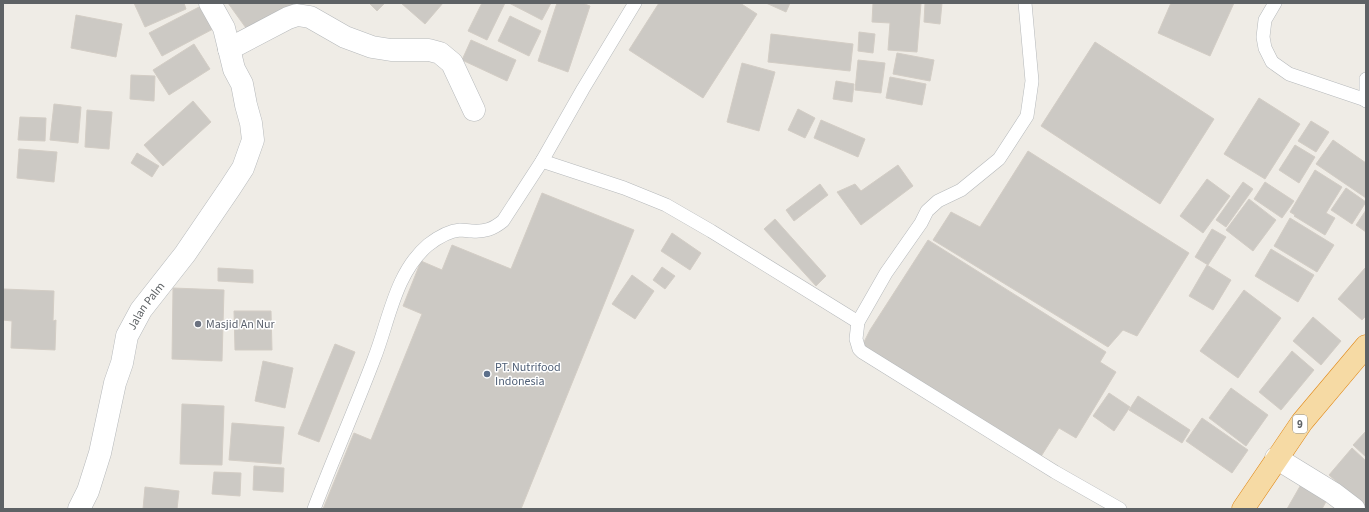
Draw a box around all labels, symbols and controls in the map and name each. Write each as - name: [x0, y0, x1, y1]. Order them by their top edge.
- street label: Jalan Palm: [124, 278, 169, 333]
- place label: Masjid An Nur: [206, 316, 276, 333]
- marker: Masjid An Nur: [193, 319, 203, 329]
- place label: PT. Nutrifood Indonesia: [495, 359, 561, 390]
- marker: PT. Nutrifood Indonesia: [482, 369, 492, 379]
- road number: 9: [1293, 415, 1307, 433]

